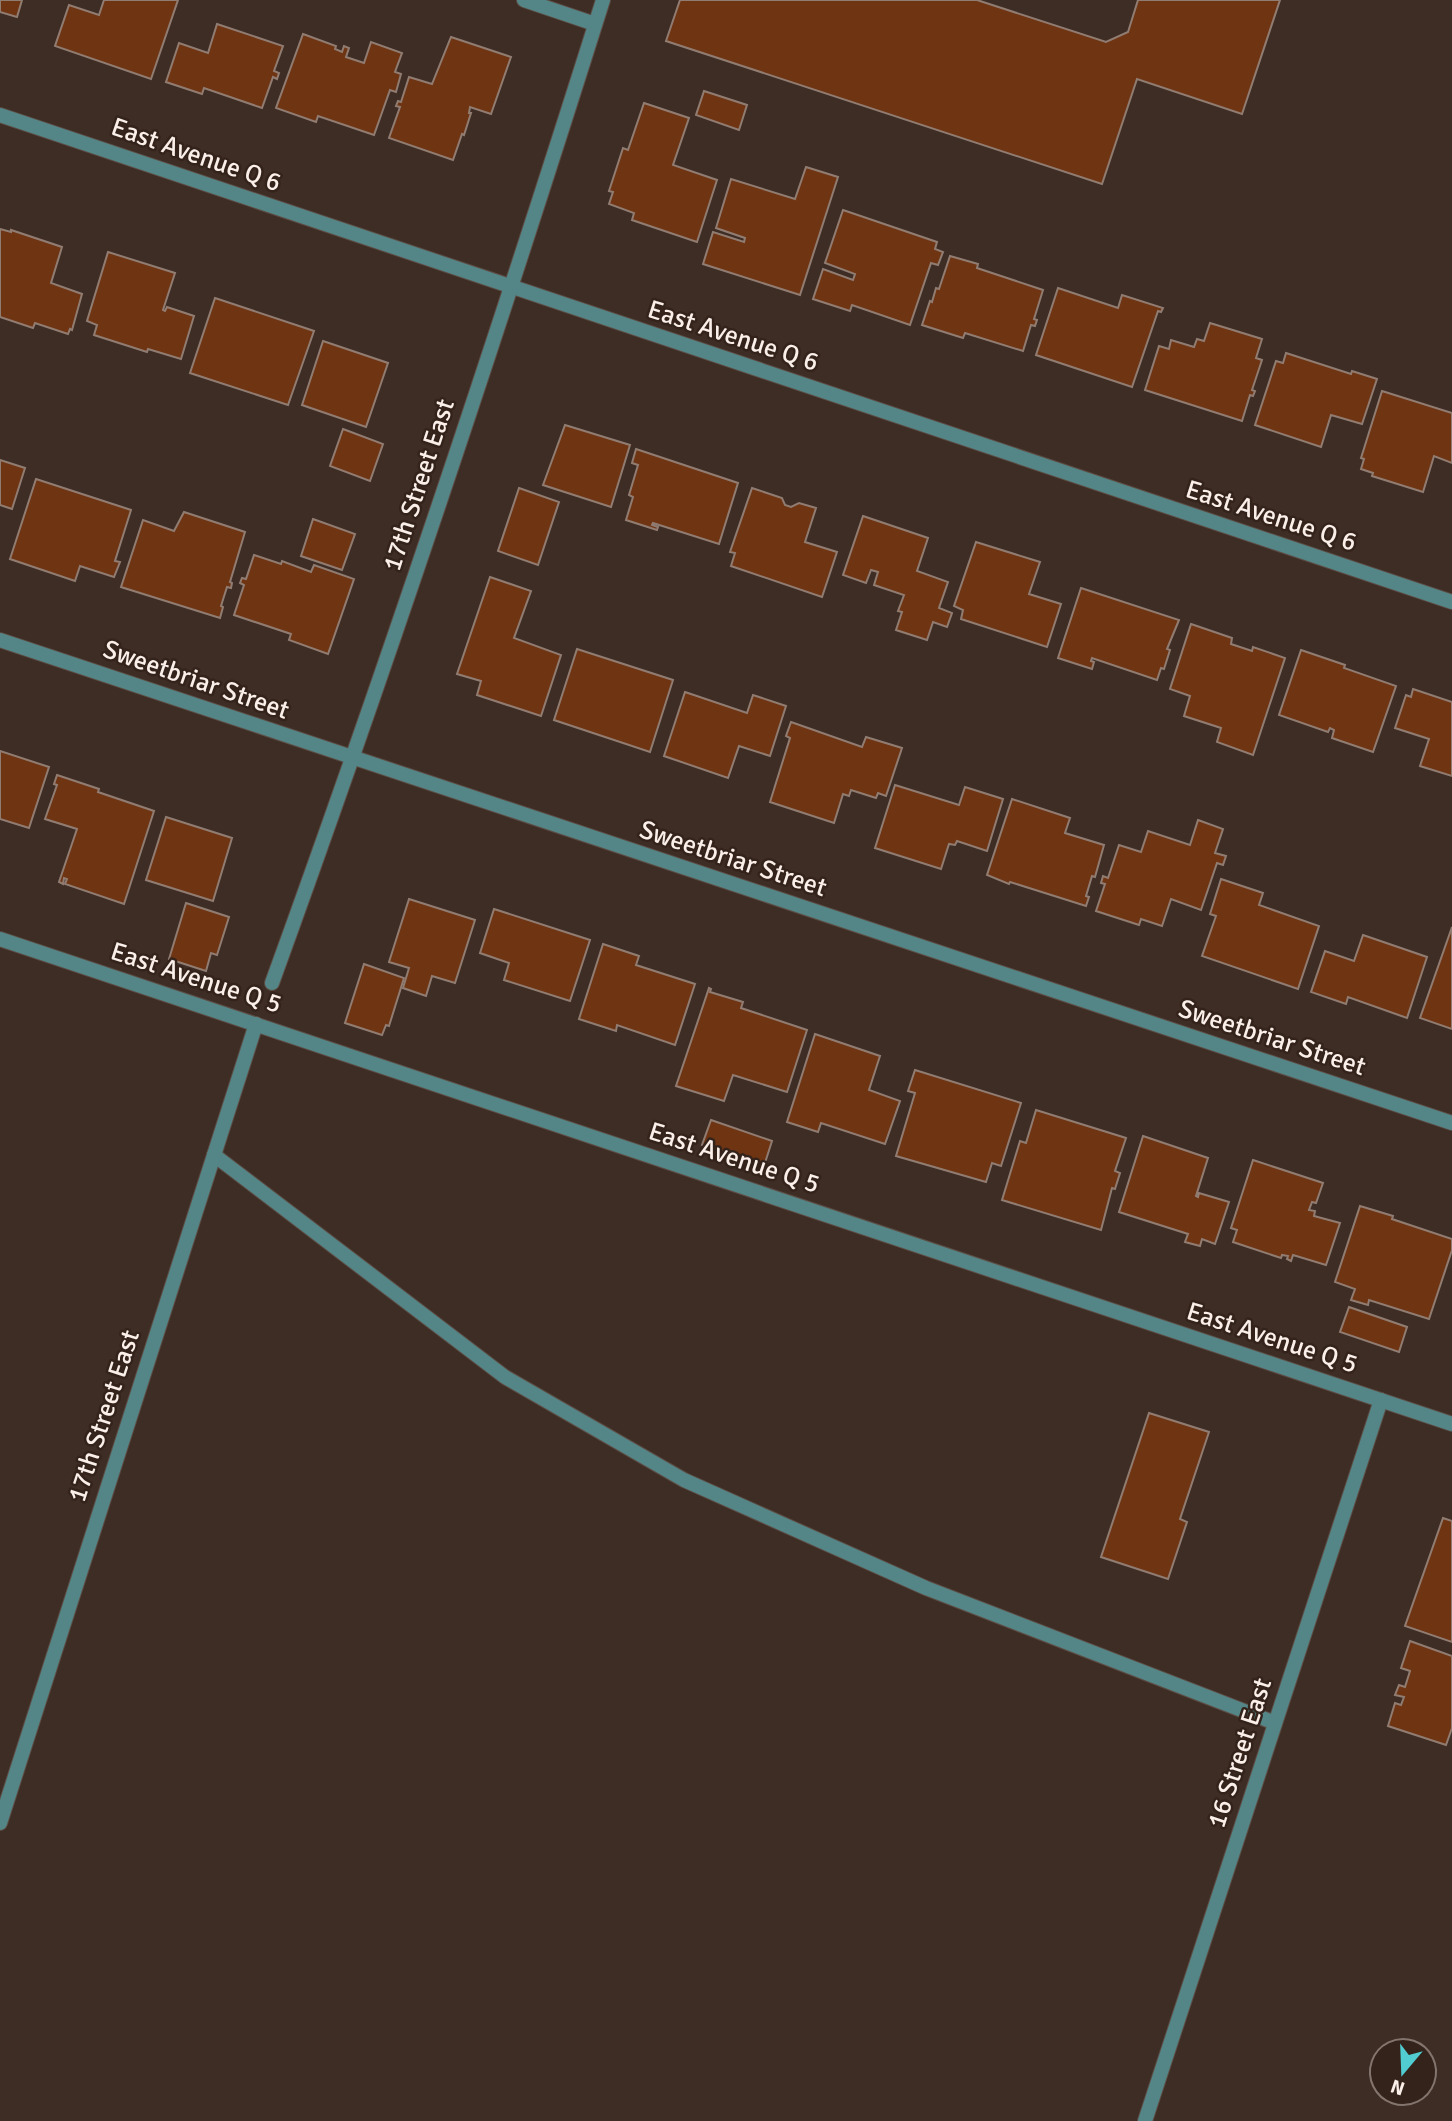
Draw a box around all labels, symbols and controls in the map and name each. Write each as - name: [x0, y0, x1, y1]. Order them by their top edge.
- street label: East Avenue Q 6: [107, 111, 285, 199]
- street label: East Avenue Q 6: [644, 293, 822, 379]
- street label: 17th Street East: [376, 395, 462, 575]
- street label: East Avenue Q 6: [1182, 473, 1360, 559]
- street label: Sweetbriar Street: [99, 633, 293, 727]
- street label: Sweetbriar Street: [636, 814, 830, 904]
- street label: East Avenue Q 5: [107, 935, 285, 1021]
- street label: Sweetbriar Street: [1175, 993, 1369, 1083]
- street label: East Avenue Q 5: [645, 1115, 823, 1201]
- street label: East Avenue Q 5: [1183, 1295, 1361, 1381]
- street label: 17th Street East: [61, 1326, 147, 1506]
- street label: 16 Street East: [1201, 1674, 1279, 1832]
- north arrow: [1368, 2037, 1438, 2107]
- text: N: [1388, 2074, 1408, 2101]

